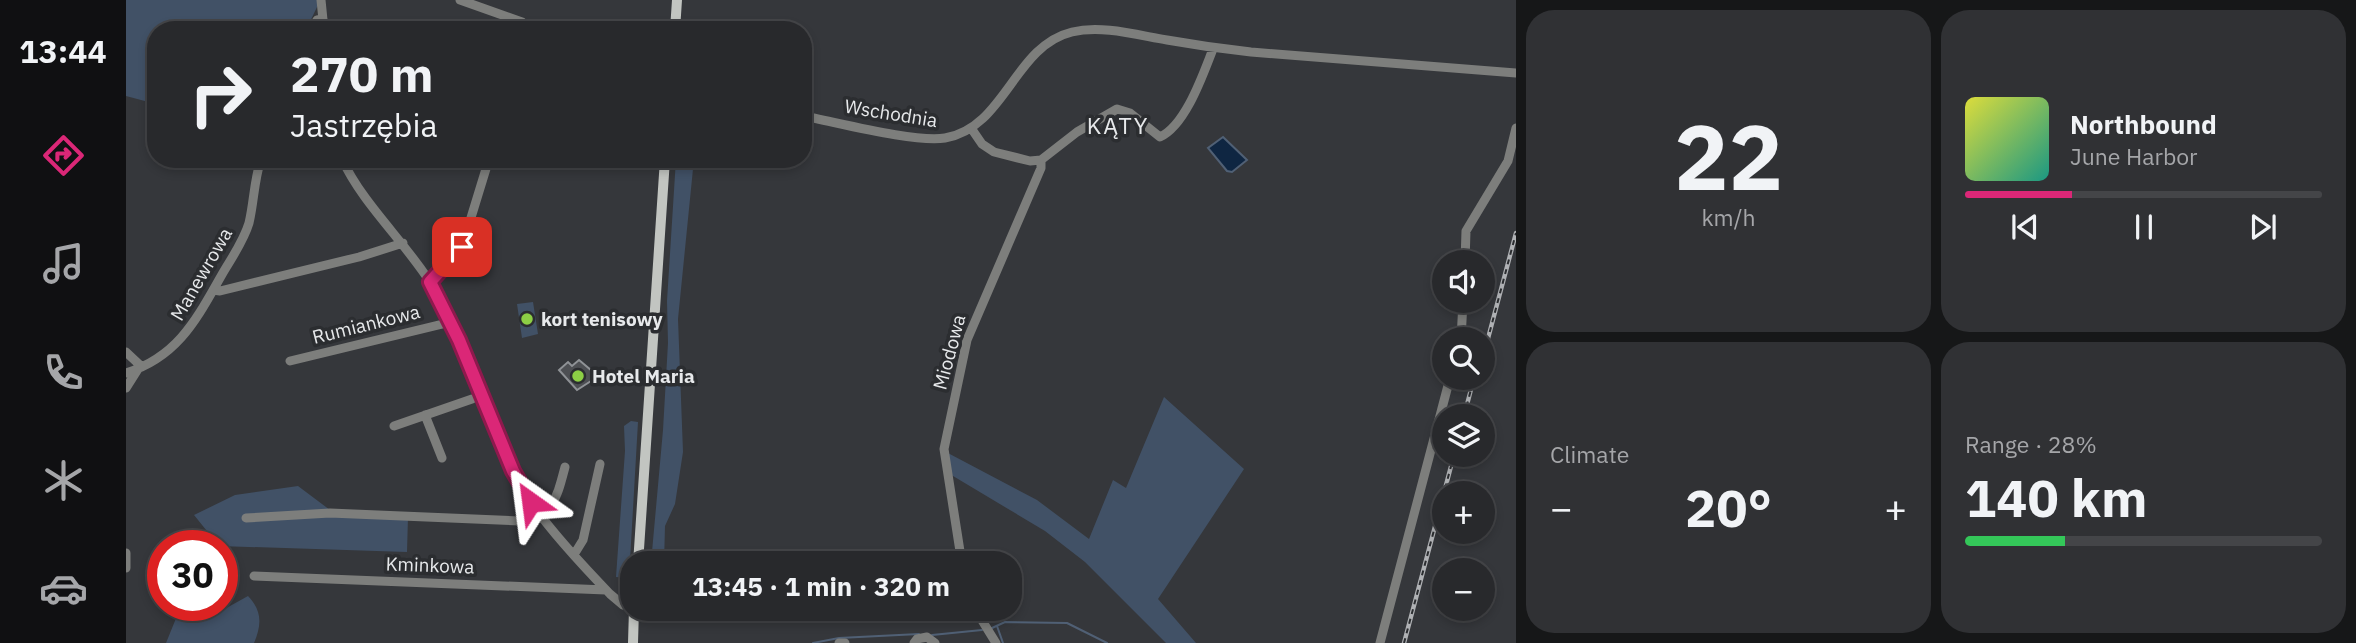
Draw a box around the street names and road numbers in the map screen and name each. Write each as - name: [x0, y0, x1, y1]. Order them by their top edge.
- street label: Wschodnia: [843, 94, 939, 132]
- street label: Manewrowa: [165, 223, 237, 325]
- street label: Rumiankowa: [310, 299, 422, 349]
- street label: Miodowa: [927, 312, 971, 392]
- street label: Kminkowa: [385, 551, 475, 579]

